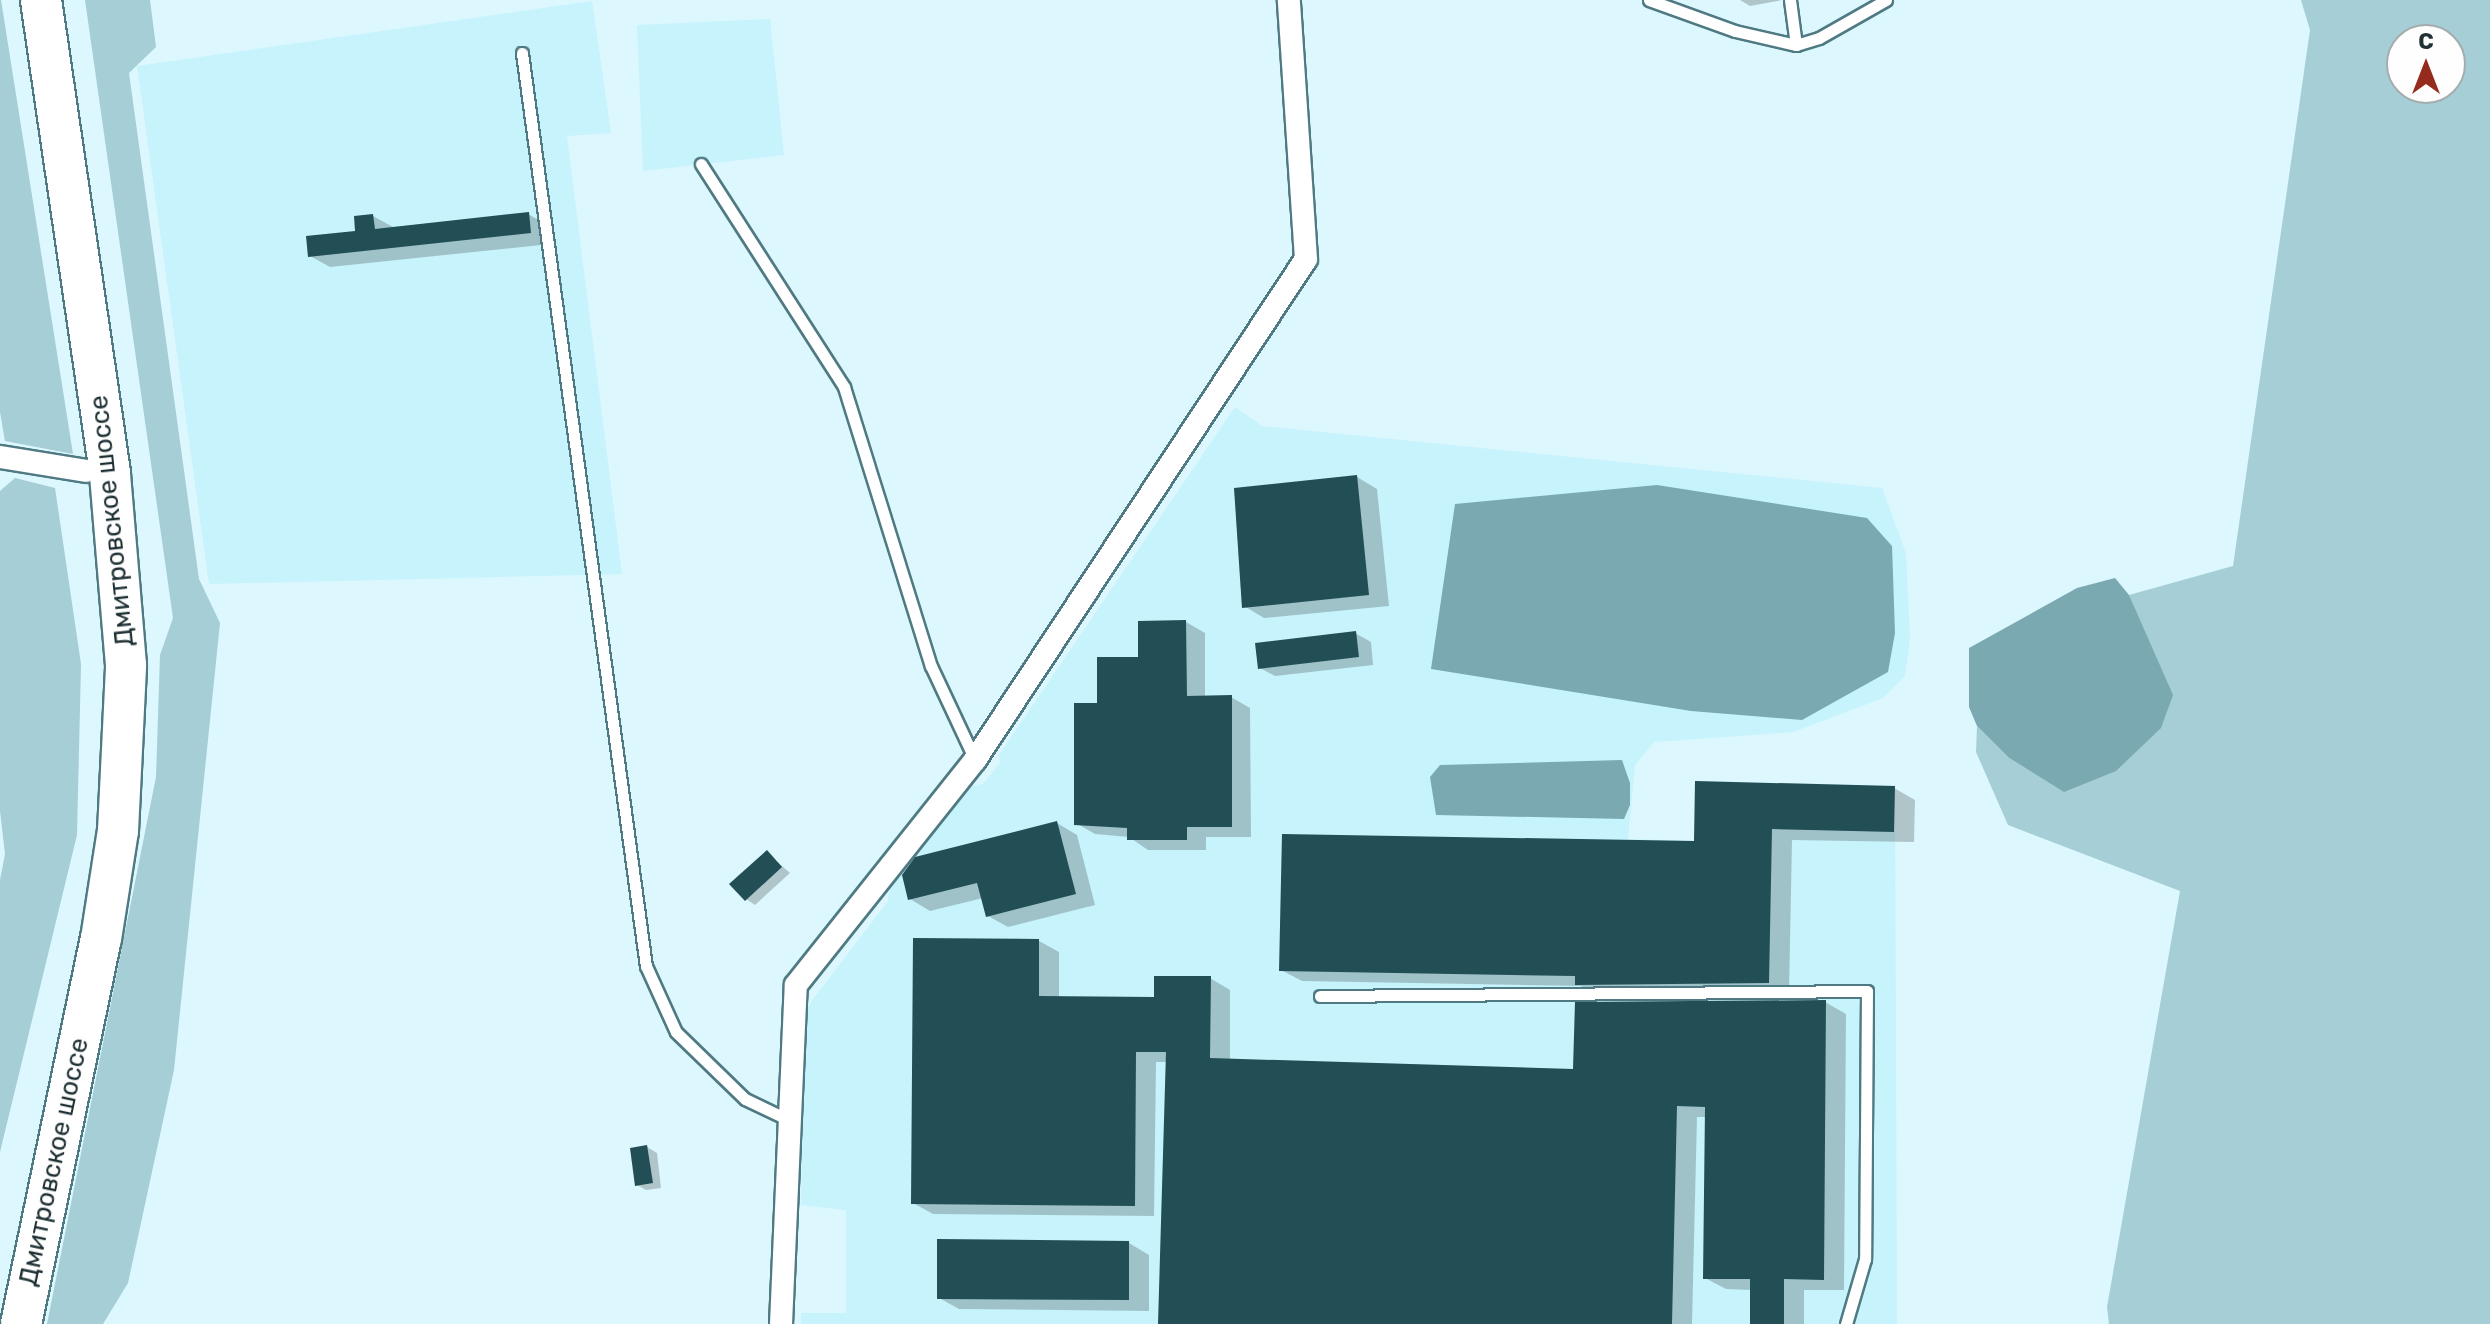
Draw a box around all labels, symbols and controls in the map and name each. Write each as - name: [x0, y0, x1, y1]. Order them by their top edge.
- north arrow: [2386, 24, 2466, 104]
- text: С: [2418, 28, 2434, 55]
- street label: Дмитровское шоссе: [83, 394, 141, 648]
- street label: Дмитровское шоссе: [12, 1035, 96, 1289]

